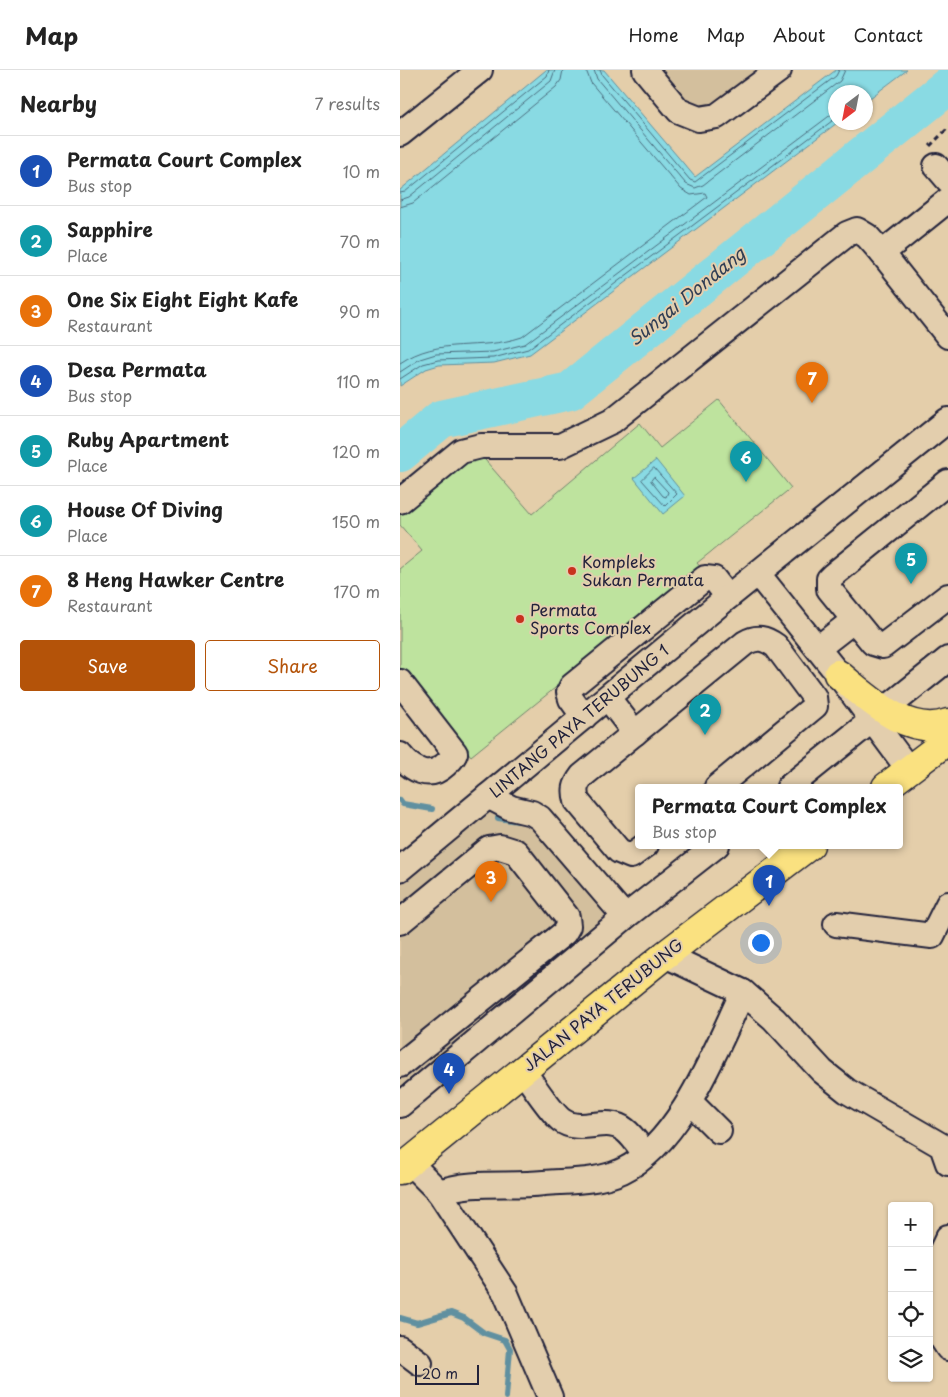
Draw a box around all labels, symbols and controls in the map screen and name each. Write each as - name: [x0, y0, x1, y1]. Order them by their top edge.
- text: Map: [25, 17, 78, 53]
- text: Home: [628, 21, 678, 48]
- text: Map: [706, 21, 745, 48]
- text: About: [773, 21, 825, 48]
- text: Contact: [853, 21, 923, 48]
- north arrow: [828, 85, 873, 130]
- text: Nearby: [20, 87, 97, 119]
- text: 7 results: [315, 91, 380, 115]
- text: Permata Court Complex: [67, 145, 302, 173]
- text: 1: [32, 159, 40, 183]
- text: 10 m: [343, 159, 380, 183]
- text: Bus stop: [67, 173, 132, 197]
- text: Sapphire: [67, 215, 153, 243]
- text: 2: [30, 229, 42, 253]
- text: 70 m: [340, 229, 380, 253]
- water label: Sungai Dondang: [622, 239, 752, 351]
- text: Place: [67, 243, 108, 267]
- text: One Six Eight Eight Kafe: [67, 285, 298, 313]
- text: 3: [31, 299, 41, 323]
- text: 90 m: [339, 299, 380, 323]
- text: Restaurant: [67, 313, 153, 337]
- text: Desa Permata: [67, 355, 207, 383]
- pin: 7: [796, 362, 828, 403]
- text: 4: [31, 369, 41, 393]
- text: 110 m: [337, 369, 380, 393]
- text: Bus stop: [67, 383, 132, 407]
- text: Ruby Apartment: [67, 425, 229, 453]
- text: 5: [31, 439, 41, 463]
- text: 120 m: [333, 439, 380, 463]
- pin: 6: [730, 441, 762, 482]
- text: Place: [67, 453, 108, 477]
- text: House Of Diving: [67, 495, 223, 523]
- text: 6: [30, 509, 42, 533]
- text: 150 m: [332, 509, 380, 533]
- text: Place: [67, 523, 108, 547]
- pin: 5: [895, 543, 927, 584]
- place label: Kompleks Sukan Permata: [582, 549, 704, 591]
- text: 8 Heng Hawker Centre: [67, 565, 284, 593]
- marker: Kompleks Sukan Permata: [566, 565, 578, 577]
- text: 7: [31, 579, 41, 603]
- text: 170 m: [334, 579, 380, 603]
- text: Restaurant: [67, 593, 153, 617]
- place label: Permata Sports Complex: [530, 597, 651, 639]
- marker: Permata Sports Complex: [514, 613, 526, 625]
- street label: LINTANG PAYA TERUBUNG 1: [483, 638, 673, 803]
- button: Save: [20, 640, 195, 691]
- button: Share: [205, 640, 380, 691]
- pin: 2: [689, 694, 721, 735]
- popup: [635, 784, 903, 849]
- text: Permata Court Complex: [652, 791, 886, 819]
- text: Bus stop: [652, 819, 717, 843]
- pin: 3: [475, 861, 507, 902]
- pin: 1: [753, 865, 785, 906]
- your location: [748, 930, 774, 956]
- street label: JALAN PAYA TERUBUNG: [517, 932, 688, 1076]
- pin: 4: [433, 1053, 465, 1094]
- map controls: [888, 1202, 933, 1382]
- button: +: [888, 1202, 933, 1247]
- button: −: [888, 1247, 933, 1292]
- button: locate: [888, 1292, 933, 1337]
- button: layers: [888, 1337, 933, 1382]
- scale bar: [415, 1362, 479, 1385]
- text: 20 m: [422, 1363, 458, 1384]

